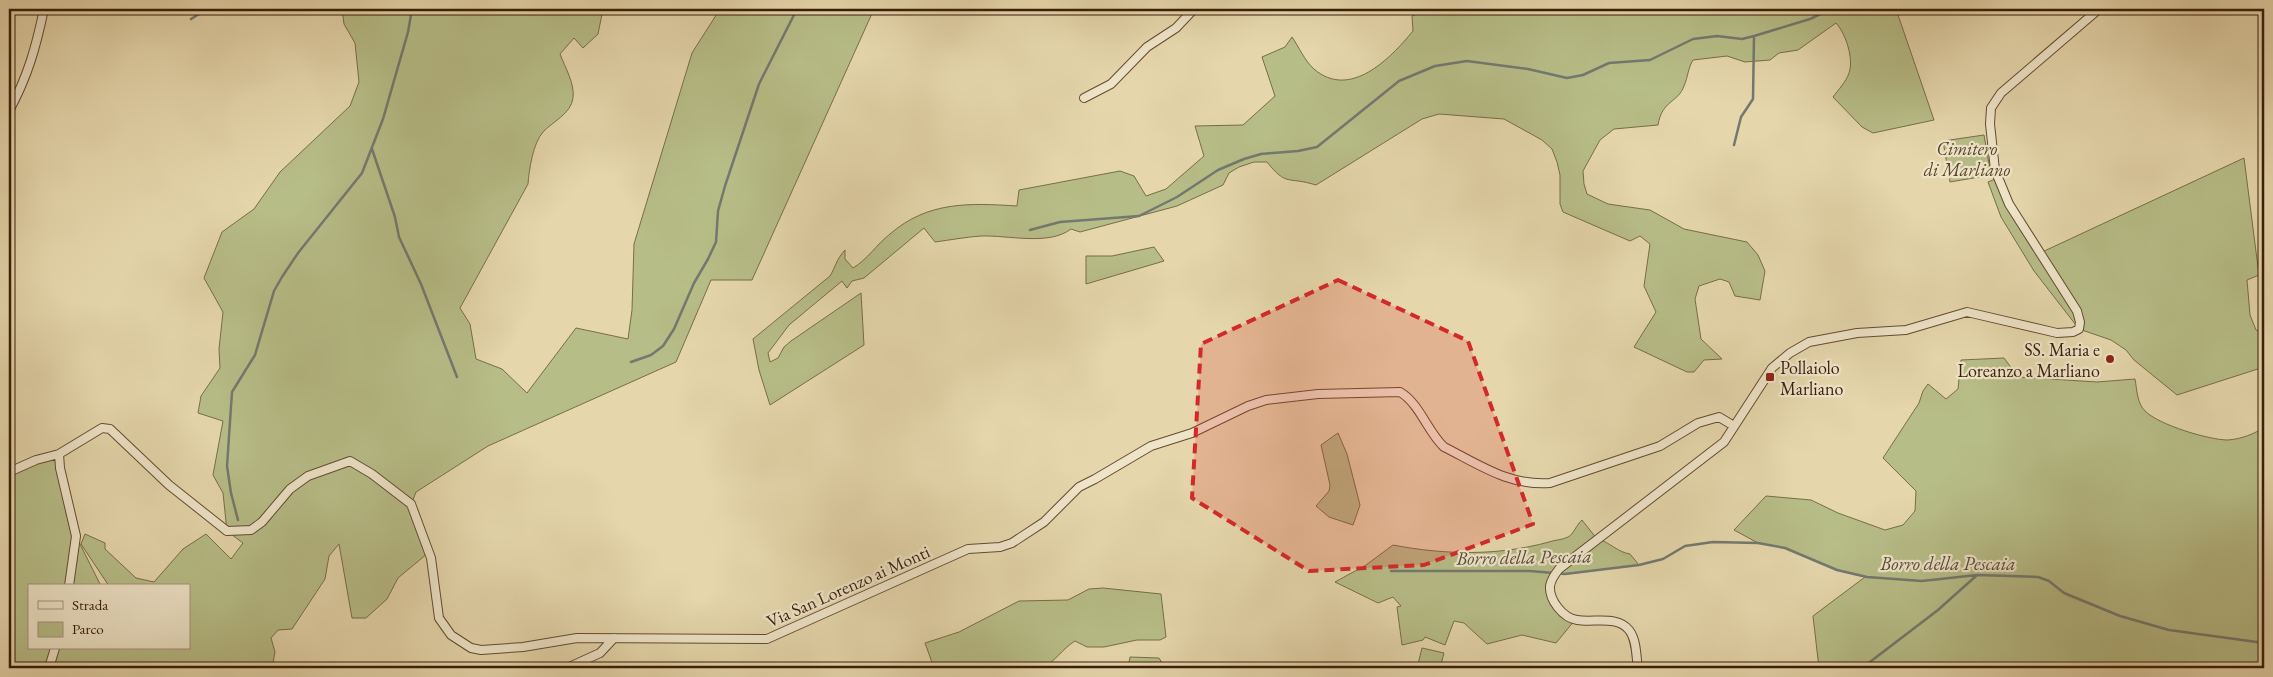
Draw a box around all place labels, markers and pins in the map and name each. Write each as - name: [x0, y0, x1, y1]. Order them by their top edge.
- place label: SS. Maria e Loreanzo a Marliano: [1957, 338, 2100, 382]
- marker: SS. Maria e Loreanzo a Marliano: [2104, 353, 2116, 365]
- place label: Pollaiolo Marliano: [1780, 356, 1843, 400]
- marker: Pollaiolo Marliano: [1764, 371, 1776, 383]

